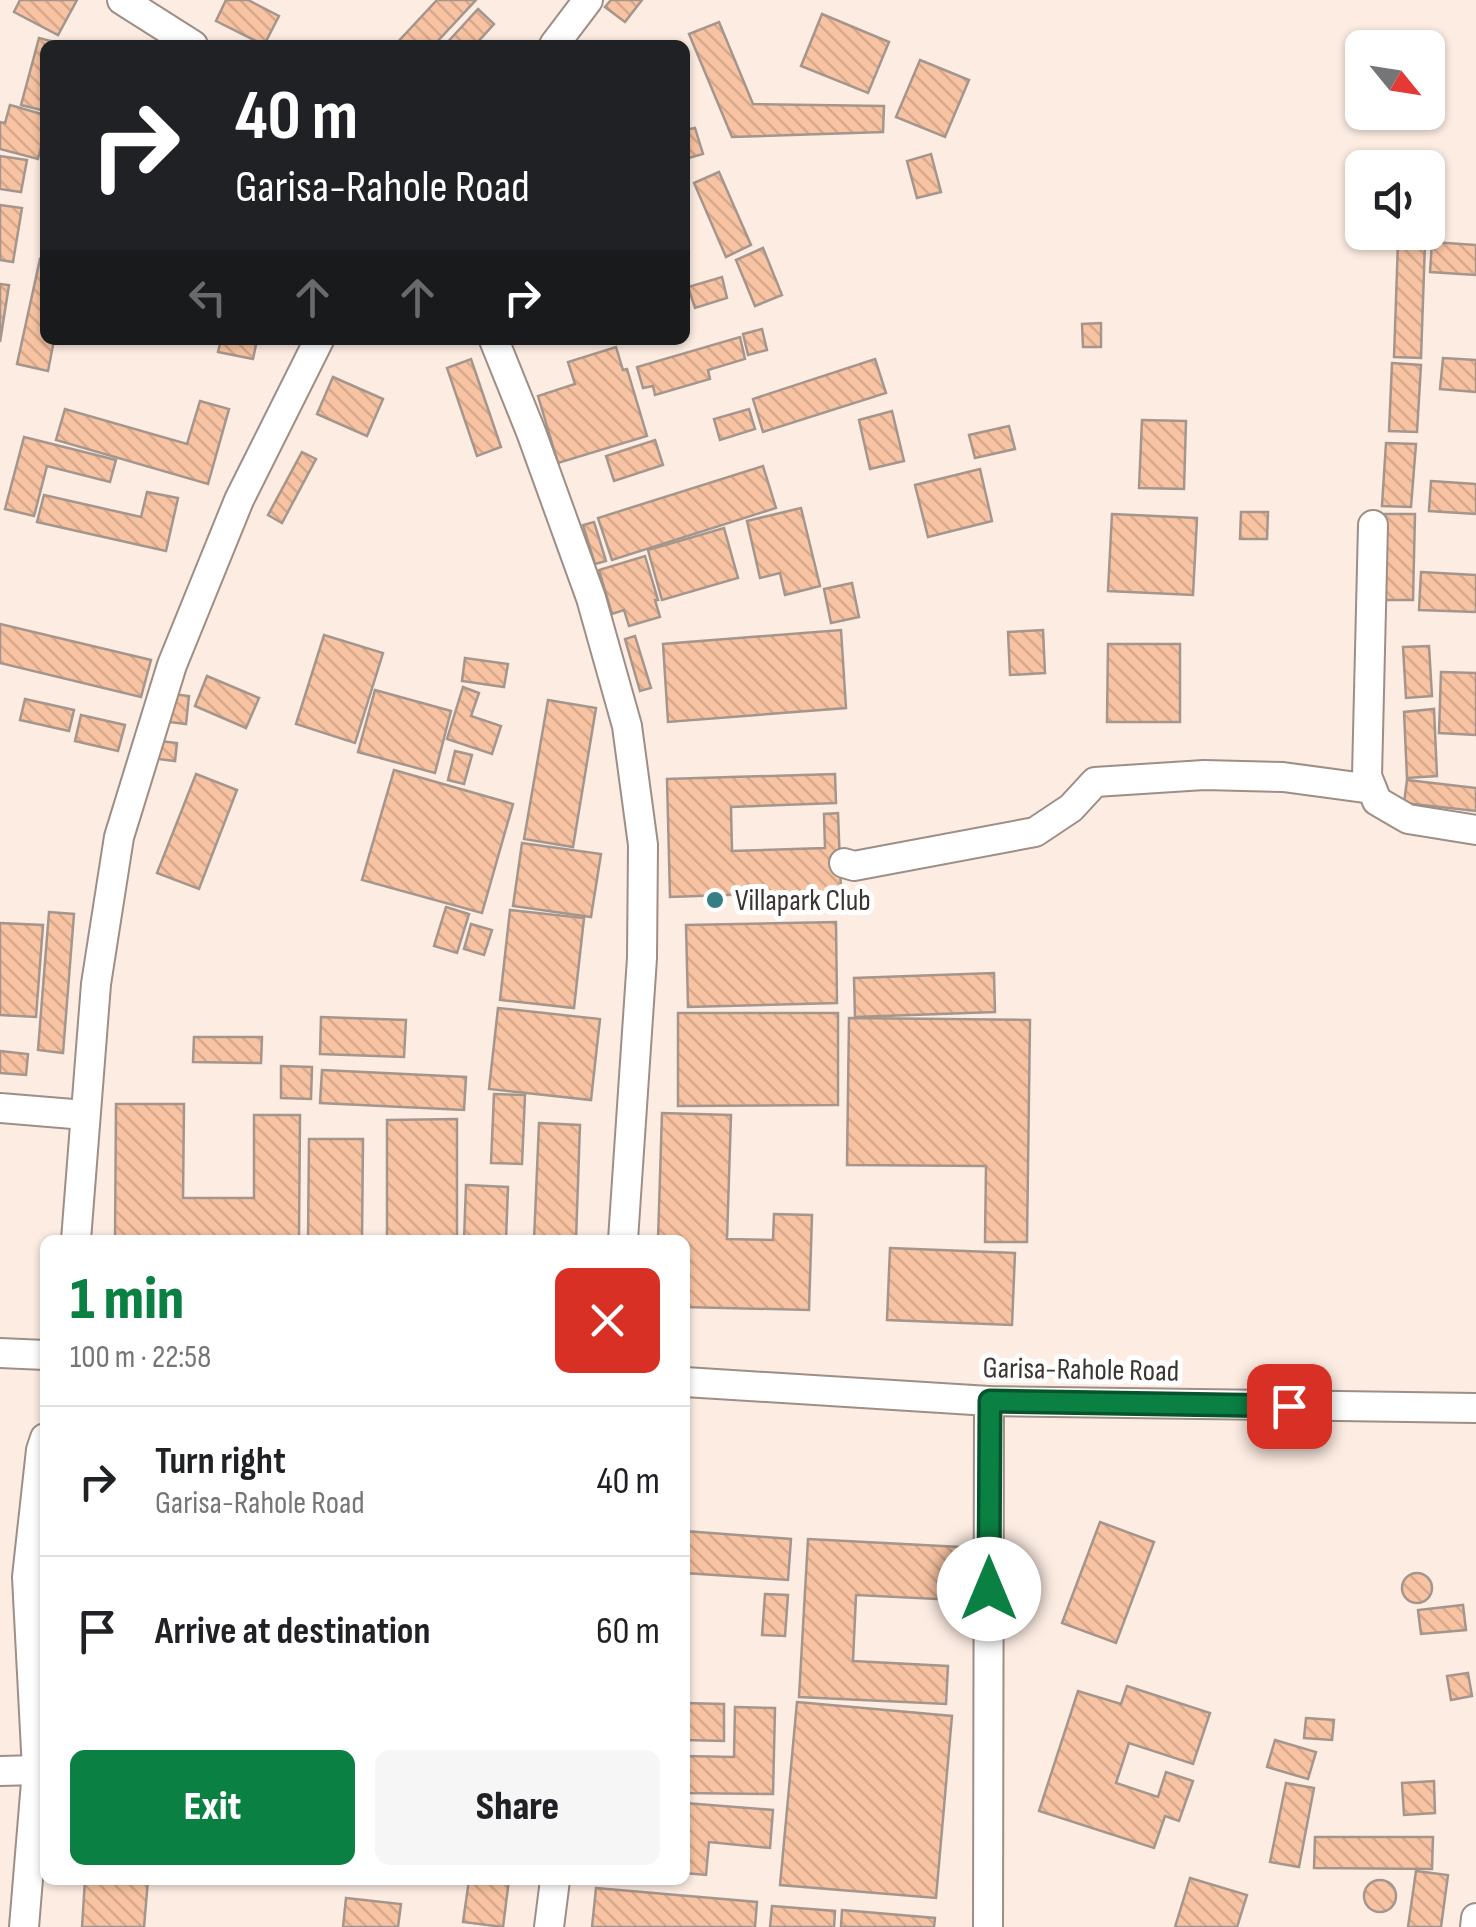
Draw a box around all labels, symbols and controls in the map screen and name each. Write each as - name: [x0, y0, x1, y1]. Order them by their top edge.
- north arrow: [1345, 30, 1445, 130]
- map controls: [1345, 30, 1445, 250]
- text: 40 m: [235, 75, 358, 159]
- icon: right: [70, 80, 200, 210]
- button: sound: [1345, 150, 1445, 250]
- text: Garisa-Rahole Road: [235, 160, 530, 215]
- icon: left: [180, 270, 235, 325]
- icon: ahead: [285, 270, 340, 325]
- icon: ahead: [390, 270, 445, 325]
- icon: right: [495, 270, 550, 325]
- place label: Villapark Club: [735, 883, 871, 919]
- marker: Villapark Club: [704, 889, 726, 911]
- text: 1 min: [70, 1264, 184, 1336]
- button: close: [555, 1268, 660, 1373]
- text: 100 m · 22:58: [70, 1338, 211, 1377]
- street label: Garisa-Rahole Road: [982, 1350, 1180, 1390]
- pin: [1247, 1364, 1332, 1449]
- icon: arrive: [1262, 1379, 1317, 1434]
- text: Turn right: [155, 1439, 286, 1484]
- icon: right: [70, 1454, 125, 1509]
- text: 40 m: [597, 1459, 660, 1504]
- text: Garisa-Rahole Road: [155, 1484, 365, 1523]
- position arrow: [937, 1537, 1041, 1641]
- icon: arrive: [70, 1604, 125, 1659]
- text: Arrive at destination: [155, 1609, 430, 1654]
- text: 60 m: [596, 1609, 660, 1654]
- button: Exit: [70, 1750, 355, 1865]
- button: Share: [375, 1750, 660, 1865]

